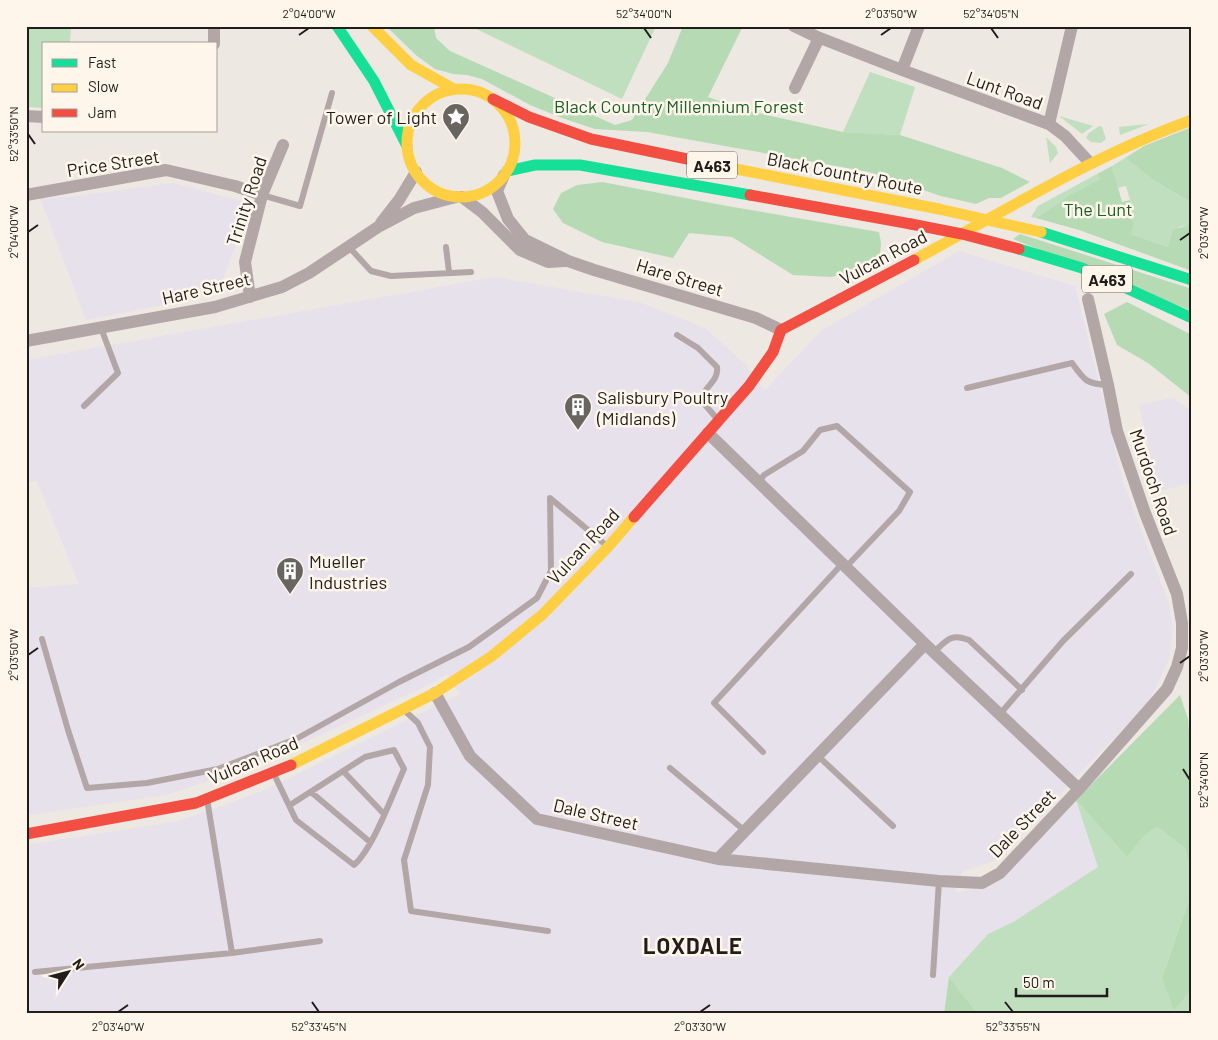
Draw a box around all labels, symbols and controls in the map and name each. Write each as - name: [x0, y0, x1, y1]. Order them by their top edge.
- text: 2°04'00"W: [282, 6, 336, 20]
- text: 52°34'00"N: [616, 6, 672, 20]
- text: 2°03'50"W: [865, 6, 918, 20]
- text: 52°34'05"N: [963, 6, 1019, 20]
- legend: [42, 42, 218, 132]
- text: Fast: [88, 53, 116, 71]
- street label: Lunt Road: [964, 66, 1046, 114]
- text: Slow: [88, 77, 119, 95]
- park label: Black Country Millennium Forest: [554, 95, 804, 117]
- place icon: Tower of Light: [441, 102, 471, 141]
- text: Jam: [88, 103, 117, 121]
- text: 52°33'50"N: [6, 106, 20, 162]
- place label: Tower of Light: [326, 106, 437, 128]
- street label: Price Street: [65, 145, 161, 181]
- street label: Black Country Route: [765, 147, 925, 199]
- road number: A463: [687, 152, 737, 178]
- street label: Trinity Road: [221, 153, 271, 249]
- park label: The Lunt: [1063, 198, 1133, 220]
- text: 2°04'00"W: [6, 205, 20, 259]
- text: 2°03'40"W: [1196, 206, 1210, 259]
- street label: Vulcan Road: [835, 225, 931, 289]
- street label: Hare Street: [634, 253, 726, 301]
- road number: A463: [1082, 266, 1132, 292]
- street label: Hare Street: [160, 267, 252, 309]
- place label: Salisbury Poultry (Midlands): [596, 386, 728, 429]
- building icon: Salisbury Poultry (Midlands): [563, 392, 593, 431]
- street label: Murdoch Road: [1126, 426, 1182, 538]
- street label: Vulcan Road: [542, 503, 624, 589]
- place label: Mueller Industries: [309, 550, 387, 593]
- building icon: Mueller Industries: [275, 556, 305, 595]
- text: 2°03'50"W: [6, 628, 20, 681]
- text: 2°03'30"W: [1196, 629, 1210, 682]
- street label: Vulcan Road: [205, 731, 301, 789]
- text: 52°34'00"N: [1196, 752, 1210, 808]
- street label: Dale Street: [984, 784, 1060, 862]
- street label: Dale Street: [551, 794, 641, 834]
- district label: LOXDALE: [643, 932, 743, 958]
- north arrow: [42, 948, 92, 998]
- text: N: [69, 955, 89, 973]
- scale bar: [1016, 965, 1107, 997]
- text: 50 m: [1023, 973, 1055, 991]
- text: 2°03'40"W: [92, 1019, 145, 1033]
- text: 52°33'45"N: [291, 1019, 347, 1033]
- text: 2°03'30"W: [674, 1019, 727, 1033]
- text: 52°33'55"N: [986, 1019, 1040, 1033]

